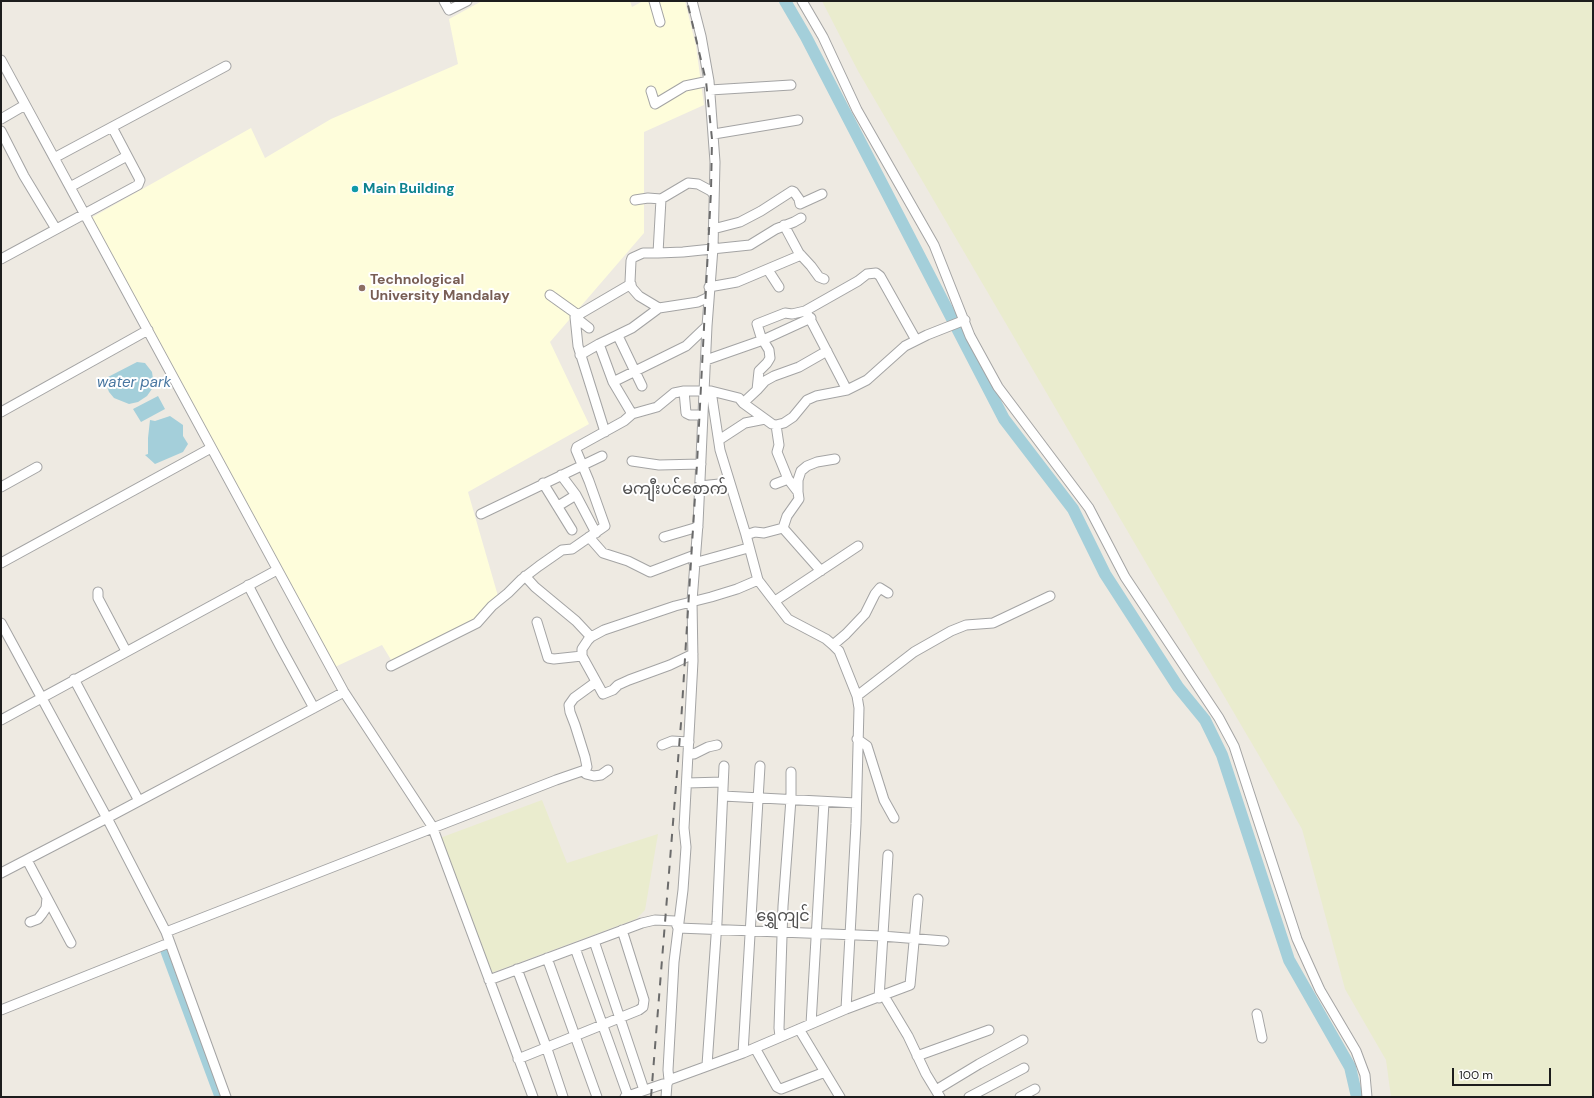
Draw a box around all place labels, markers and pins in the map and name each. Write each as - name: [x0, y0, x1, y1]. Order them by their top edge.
- place label: Main Building: [363, 181, 454, 197]
- marker: Main Building: [350, 184, 360, 194]
- place label: Technological University Mandalay: [370, 272, 510, 304]
- marker: Technological University Mandalay: [357, 283, 367, 293]

